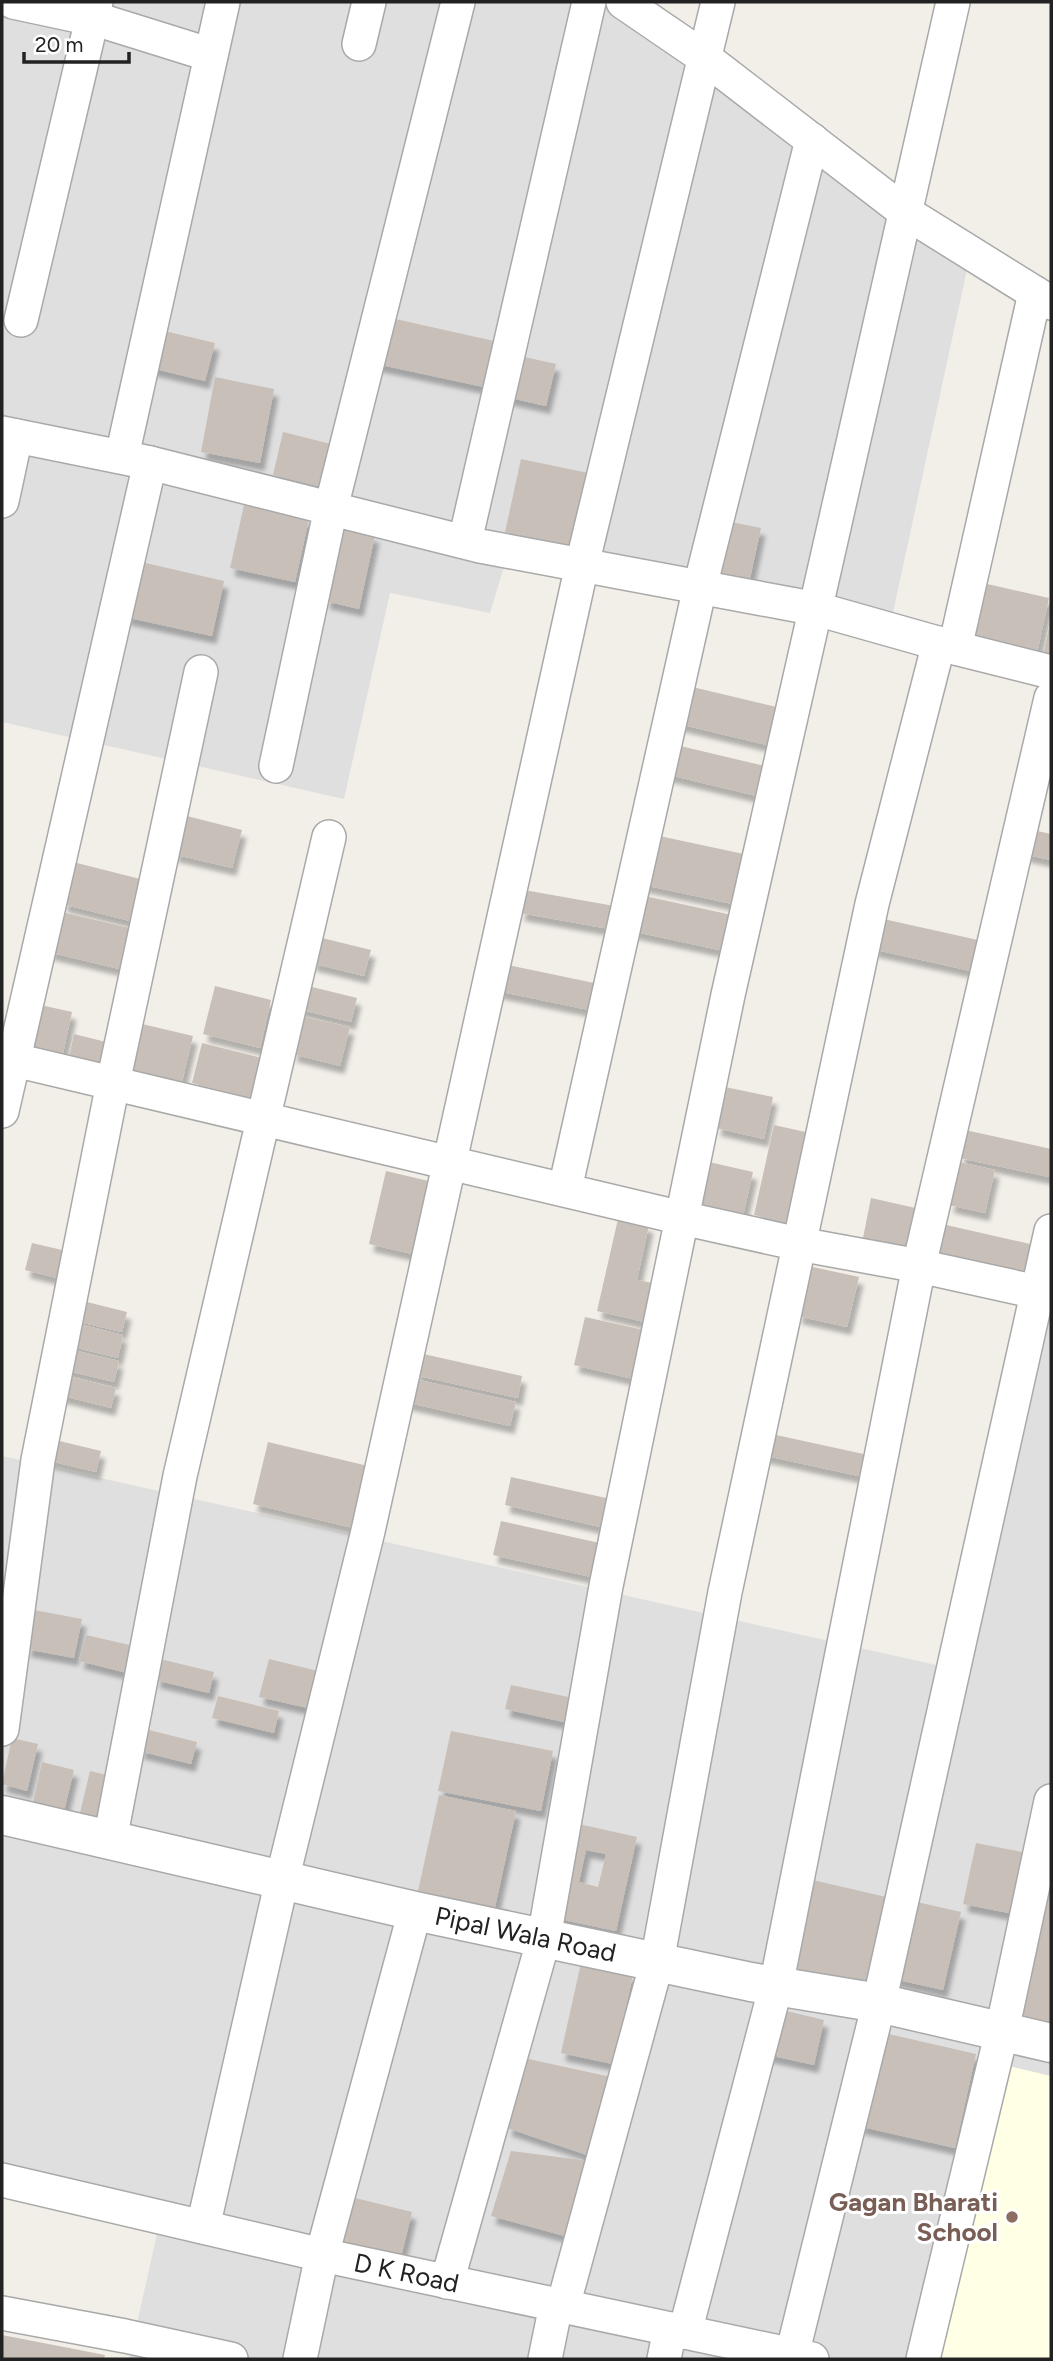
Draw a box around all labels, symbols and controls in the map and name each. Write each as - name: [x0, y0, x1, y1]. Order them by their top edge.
- scale bar: [24, 21, 130, 65]
- text: 20 m: [35, 32, 83, 57]
- street label: Pipal Wala Road: [432, 1900, 619, 1969]
- place label: Gagan Bharati School: [829, 2186, 998, 2248]
- marker: Gagan Bharati School: [1004, 2209, 1020, 2225]
- street label: D K Road: [351, 2246, 462, 2300]

